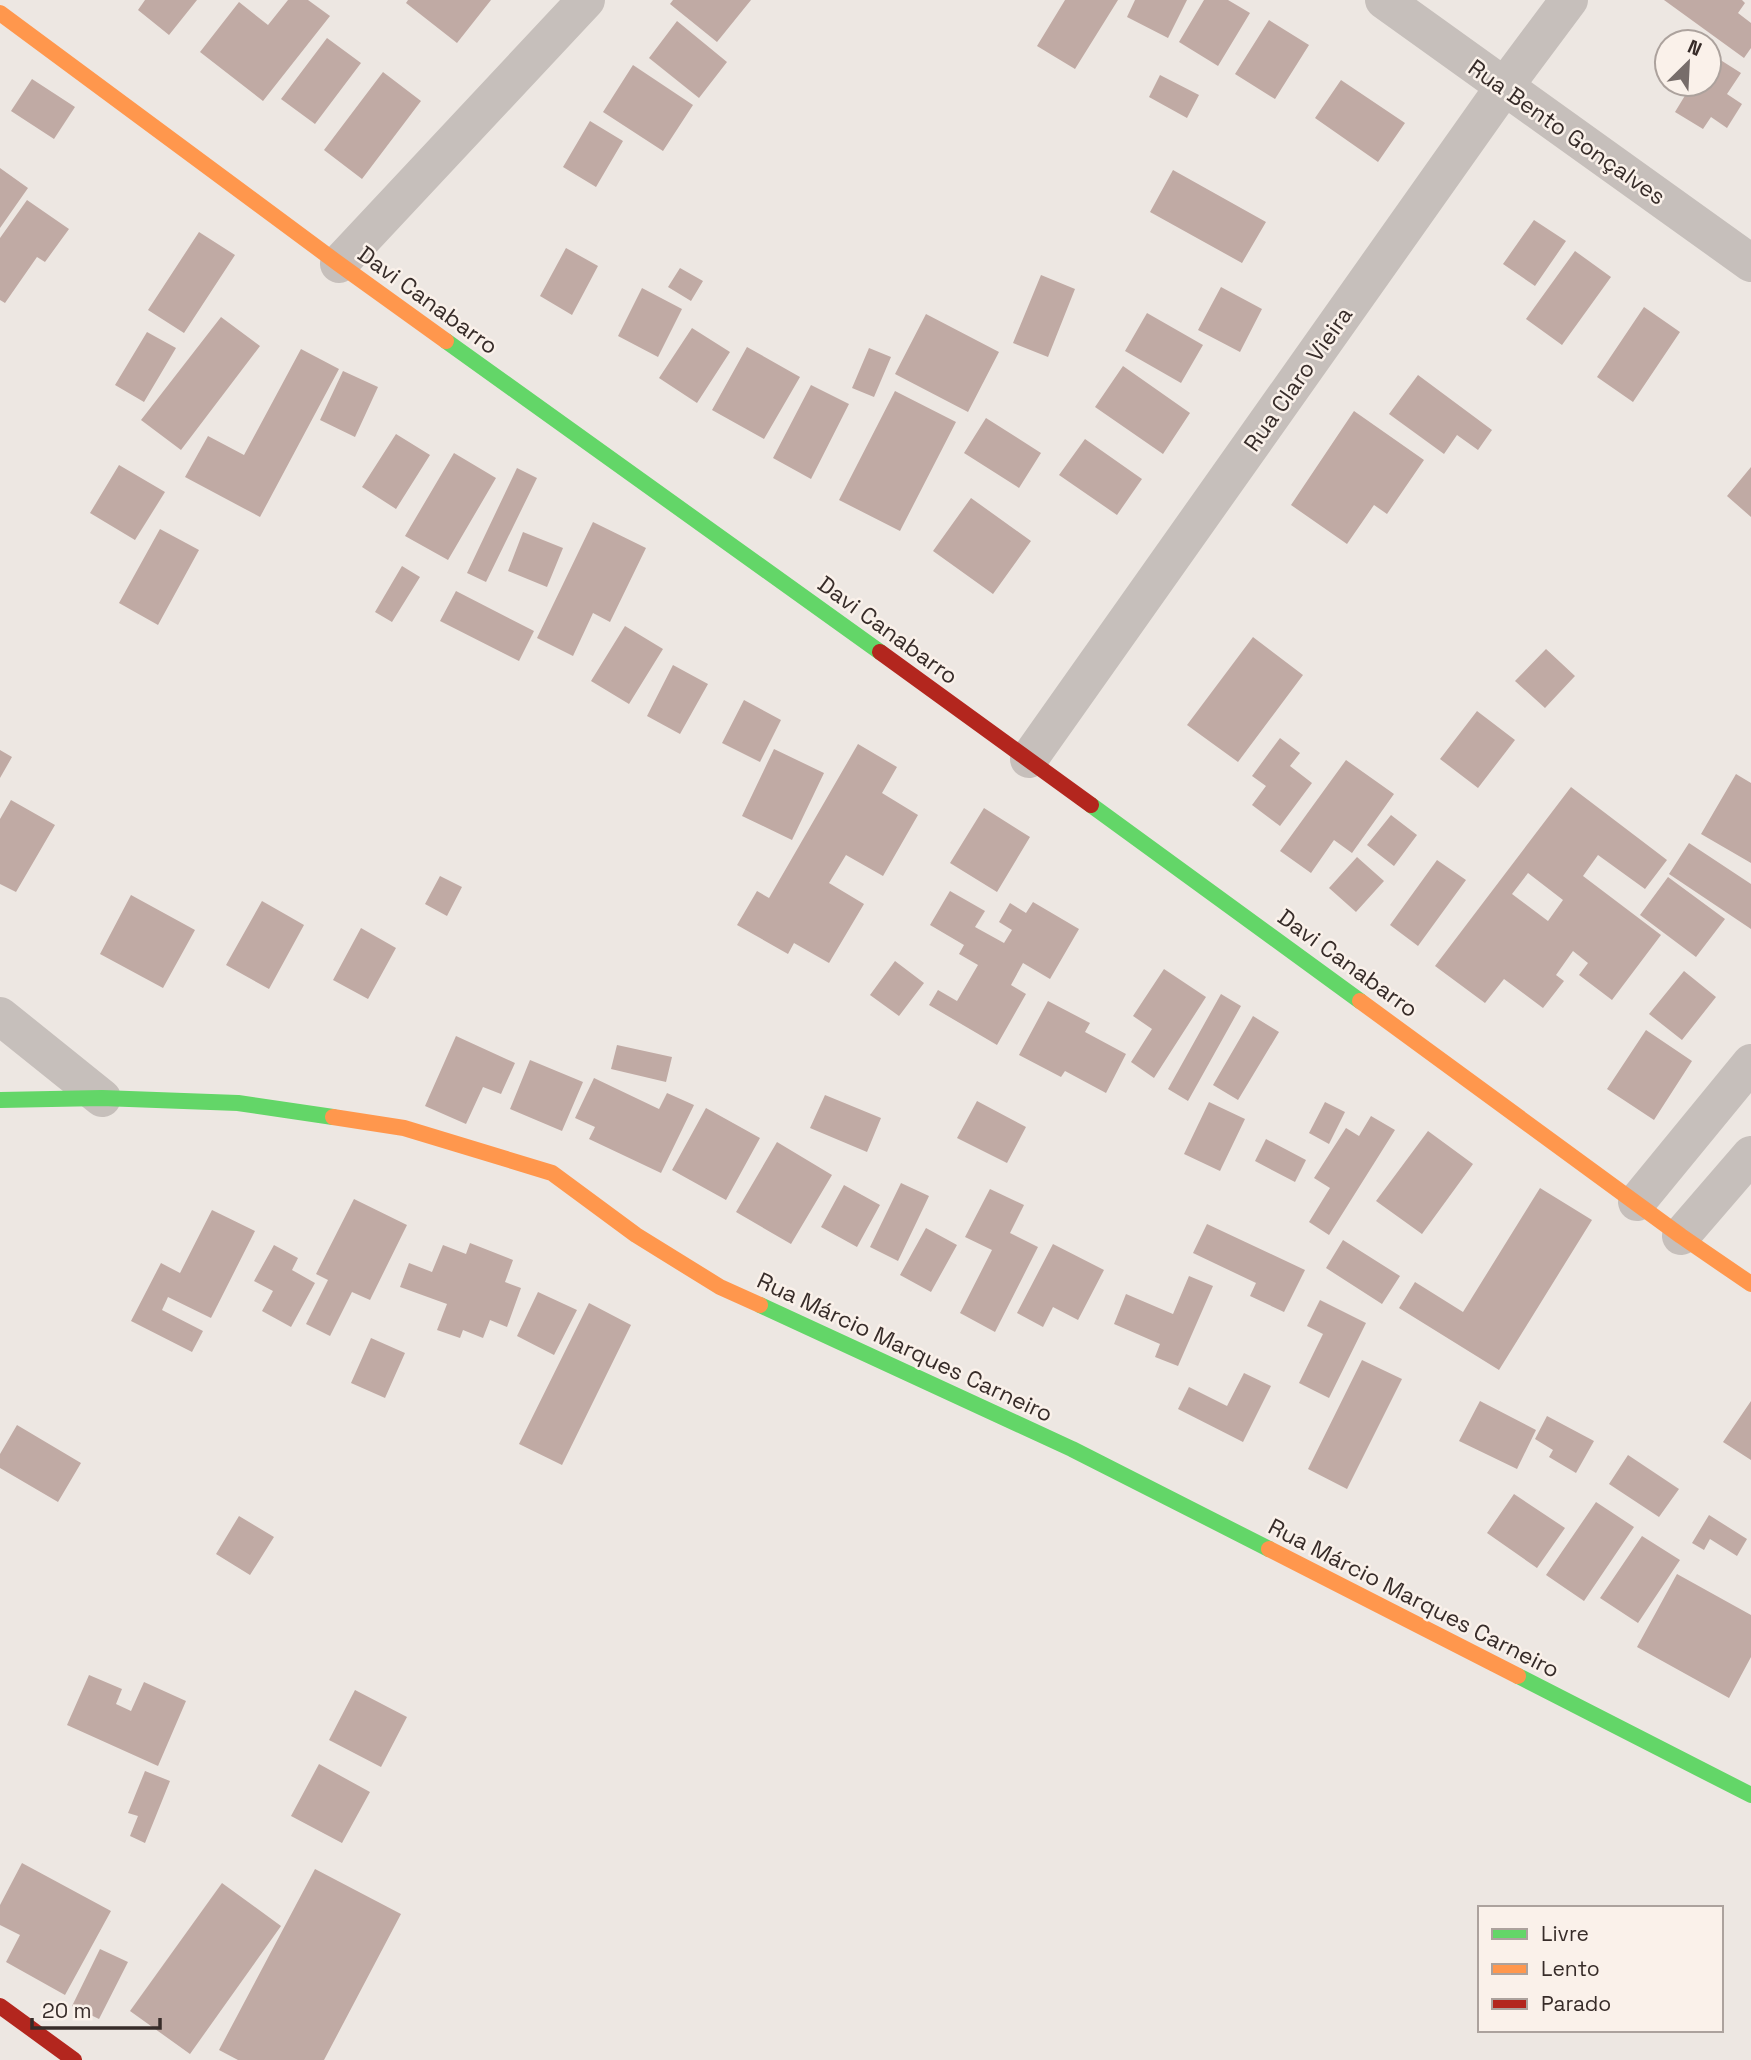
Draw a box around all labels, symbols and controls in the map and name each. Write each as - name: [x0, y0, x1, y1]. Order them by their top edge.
- north arrow: [1653, 28, 1723, 98]
- text: N: [1684, 34, 1706, 62]
- street label: Rua Bento Gonçalves: [1462, 52, 1672, 212]
- street label: Davi Canabarro: [352, 239, 504, 361]
- street label: Rua Claro Vieira: [1237, 301, 1359, 457]
- street label: Davi Canabarro: [812, 569, 964, 691]
- street label: Davi Canabarro: [1272, 902, 1424, 1024]
- street label: Rua Márcio Marques Carneiro: [752, 1265, 1058, 1429]
- street label: Rua Márcio Marques Carneiro: [1263, 1511, 1565, 1685]
- legend: [1478, 1906, 1723, 2032]
- text: Livre: [1541, 1920, 1589, 1947]
- text: Lento: [1541, 1955, 1600, 1982]
- scale bar: [32, 1986, 159, 2030]
- text: Parado: [1541, 1990, 1611, 2017]
- text: 20 m: [42, 1997, 92, 2024]

